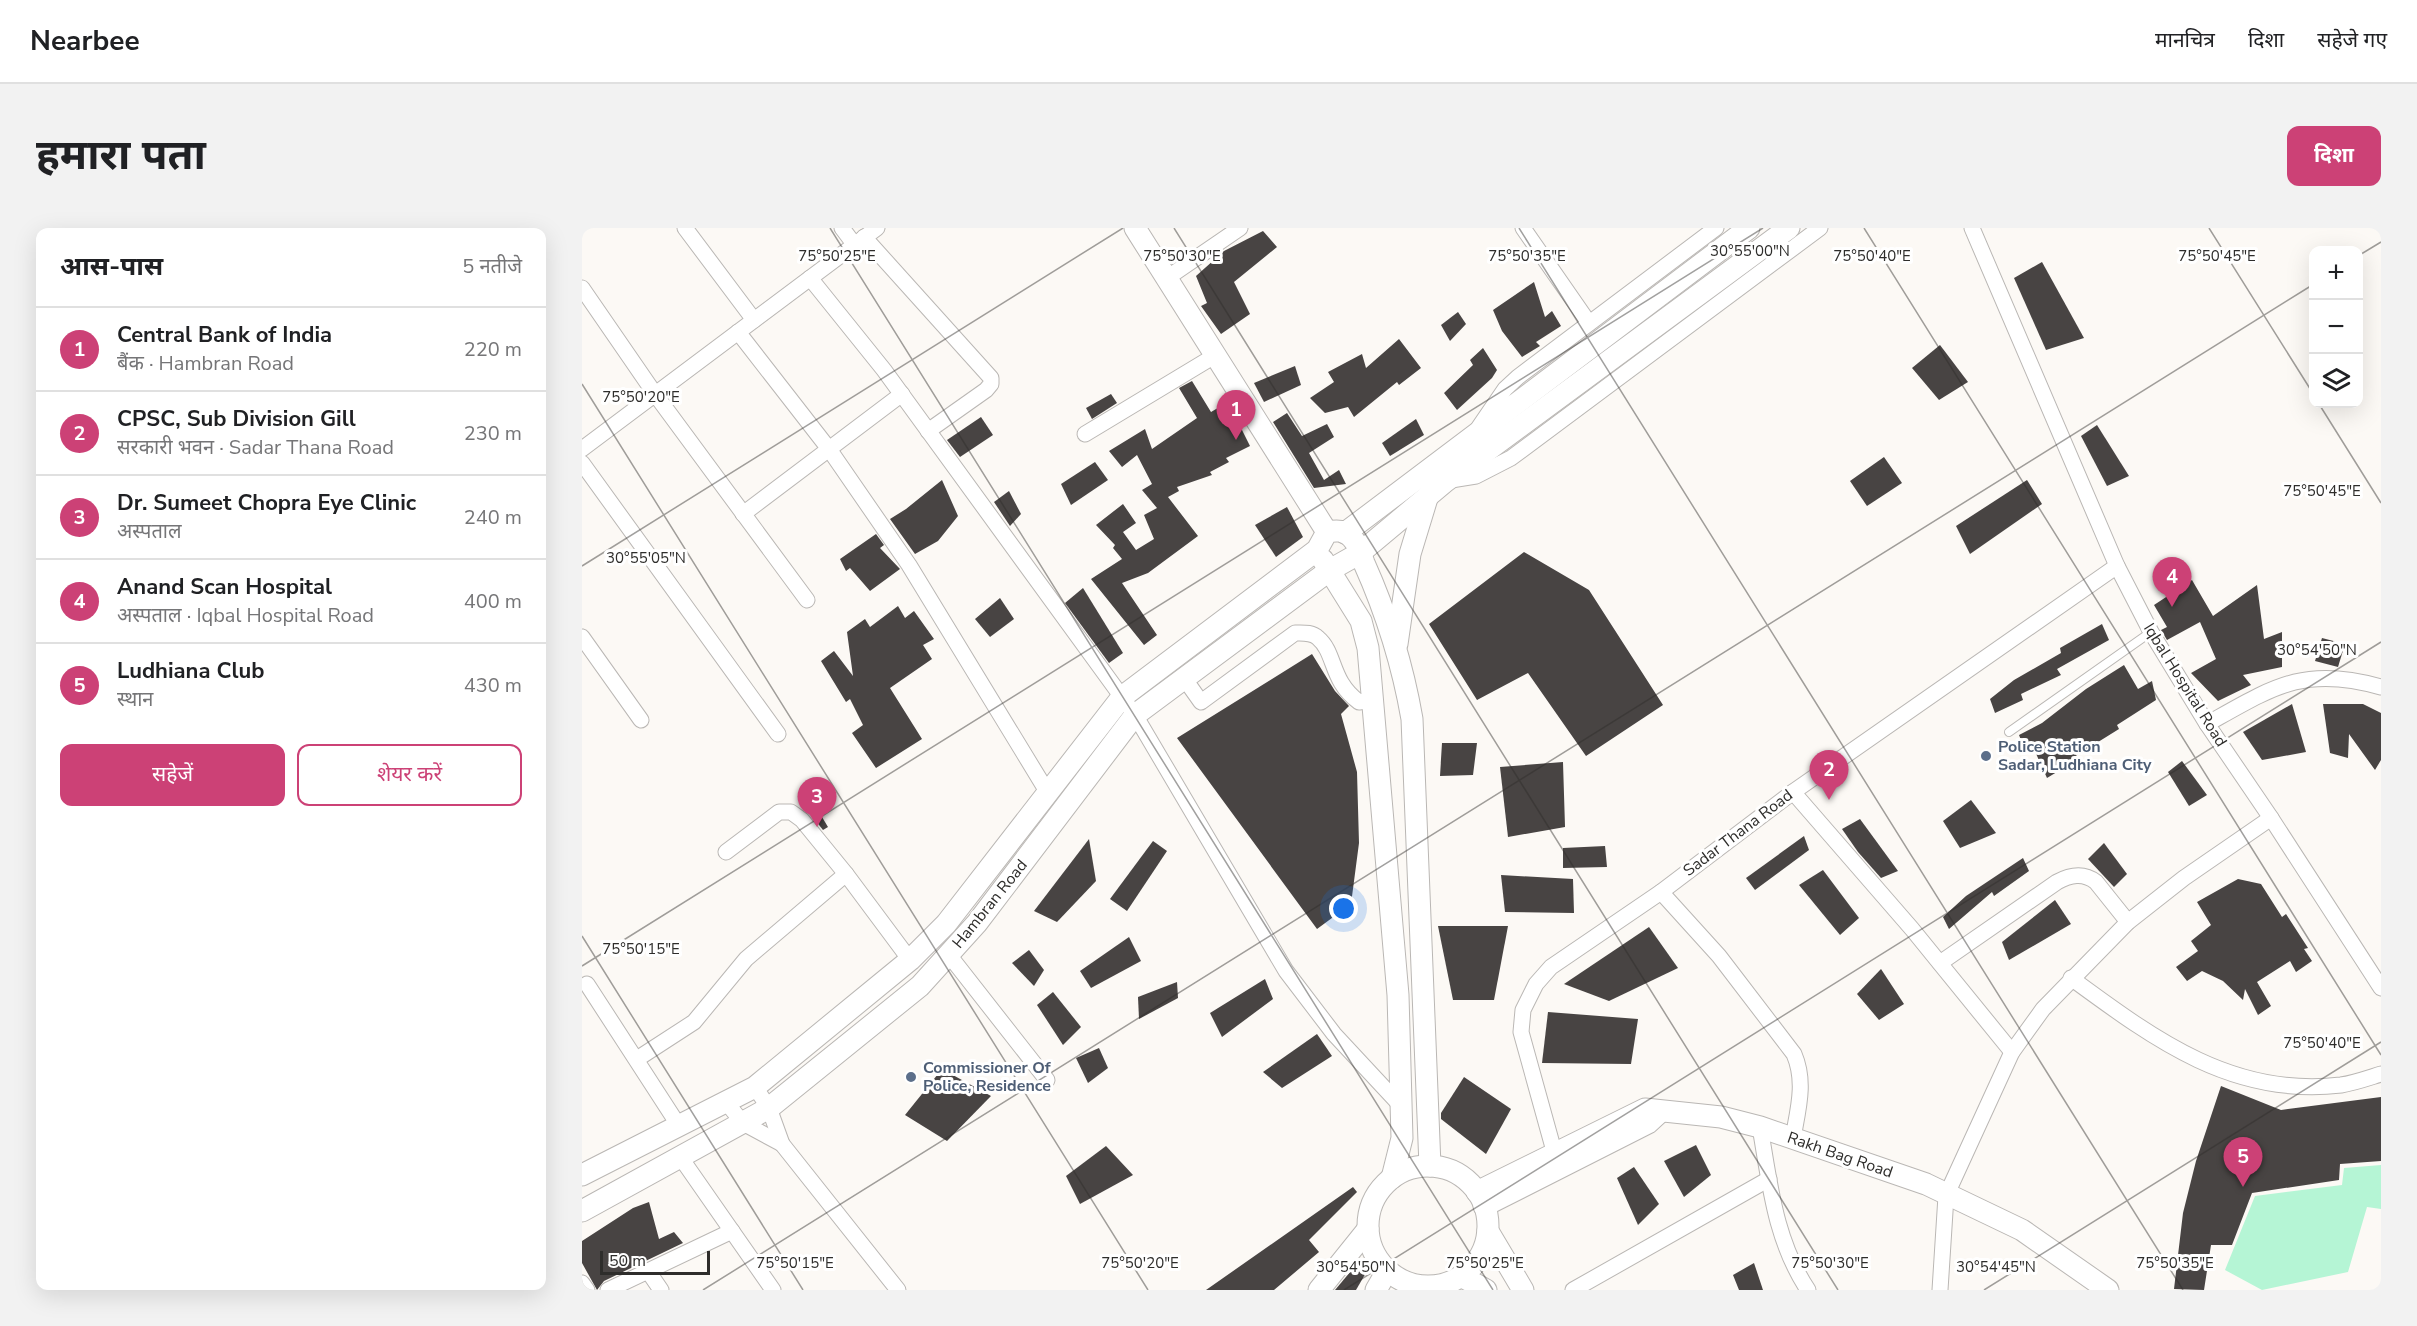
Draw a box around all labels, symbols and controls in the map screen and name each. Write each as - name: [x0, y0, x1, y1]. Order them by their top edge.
- text: Nearbee: [30, 22, 140, 60]
- text: मानचित्र: [2155, 26, 2215, 54]
- text: दिशा: [2248, 26, 2284, 54]
- text: सहेजे गए: [2317, 26, 2387, 54]
- button: दिशा: [2287, 126, 2381, 186]
- text: हमारा पता: [36, 127, 206, 184]
- text: 30°55'00"N: [1710, 241, 1790, 261]
- text: 75°50'25"E: [798, 246, 876, 266]
- text: 75°50'30"E: [1143, 246, 1221, 266]
- text: 75°50'35"E: [1488, 246, 1566, 266]
- text: 75°50'40"E: [1833, 246, 1911, 266]
- text: 75°50'45"E: [2178, 246, 2256, 266]
- map controls: [2309, 246, 2363, 408]
- button: +: [2309, 246, 2363, 300]
- text: आस-पास: [60, 249, 163, 284]
- text: 5 नतीजे: [462, 253, 522, 280]
- button: −: [2309, 300, 2363, 354]
- text: Central Bank of India: [117, 320, 332, 350]
- text: 1: [74, 336, 86, 363]
- text: 220 m: [464, 336, 522, 363]
- text: बैंक · Hambran Road: [117, 350, 294, 377]
- button: layers: [2309, 354, 2363, 408]
- text: 75°50'20"E: [602, 387, 680, 407]
- pin: 1: [1216, 390, 1256, 440]
- text: CPSC, Sub Division Gill: [117, 404, 356, 434]
- text: 2: [74, 420, 86, 447]
- text: 230 m: [464, 420, 522, 447]
- text: सरकारी भवन · Sadar Thana Road: [117, 434, 394, 461]
- text: 75°50'45"E: [2283, 481, 2361, 501]
- text: Dr. Sumeet Chopra Eye Clinic: [117, 488, 416, 518]
- text: 3: [74, 504, 86, 531]
- text: 240 m: [464, 504, 522, 531]
- text: अस्पताल: [117, 518, 182, 545]
- text: 30°55'05"N: [606, 548, 686, 568]
- pin: 4: [2152, 558, 2192, 607]
- text: Anand Scan Hospital: [117, 572, 332, 602]
- text: 4: [74, 588, 86, 615]
- text: 400 m: [464, 588, 522, 615]
- text: अस्पताल · Iqbal Hospital Road: [117, 602, 374, 629]
- street label: Iqbal Hospital Road: [2138, 619, 2232, 751]
- text: 30°54'50"N: [2277, 640, 2357, 660]
- text: Ludhiana Club: [117, 656, 264, 686]
- text: 5: [74, 672, 86, 699]
- text: 430 m: [464, 672, 522, 699]
- text: स्थान: [117, 686, 153, 713]
- place label: Police Station Sadar, Ludhiana City: [1998, 736, 2152, 776]
- button: सहेजें: [60, 744, 285, 806]
- button: शेयर करें: [297, 744, 522, 806]
- marker: Police Station Sadar, Ludhiana City: [1979, 749, 1993, 763]
- pin: 2: [1810, 750, 1848, 800]
- pin: 3: [798, 778, 836, 827]
- street label: Sadar Thana Road: [1679, 784, 1797, 882]
- street label: Hambran Road: [947, 855, 1033, 953]
- your location: [1329, 894, 1358, 923]
- text: 75°50'15"E: [602, 939, 680, 959]
- text: 75°50'40"E: [2283, 1033, 2361, 1053]
- place label: Commissioner Of Police, Residence: [923, 1057, 1052, 1097]
- marker: Commissioner Of Police, Residence: [904, 1070, 918, 1084]
- street label: Rakh Bag Road: [1784, 1127, 1896, 1183]
- pin: 5: [2224, 1138, 2262, 1187]
- scale bar: [600, 1248, 710, 1276]
- text: 50 m: [609, 1250, 646, 1272]
- text: 75°50'15"E: [756, 1253, 834, 1273]
- text: 75°50'20"E: [1101, 1253, 1179, 1273]
- text: 75°50'25"E: [1446, 1253, 1524, 1273]
- text: 75°50'30"E: [1791, 1253, 1869, 1273]
- text: 75°50'35"E: [2136, 1253, 2214, 1273]
- text: 30°54'50"N: [1316, 1257, 1396, 1277]
- text: 30°54'45"N: [1956, 1257, 2036, 1277]

